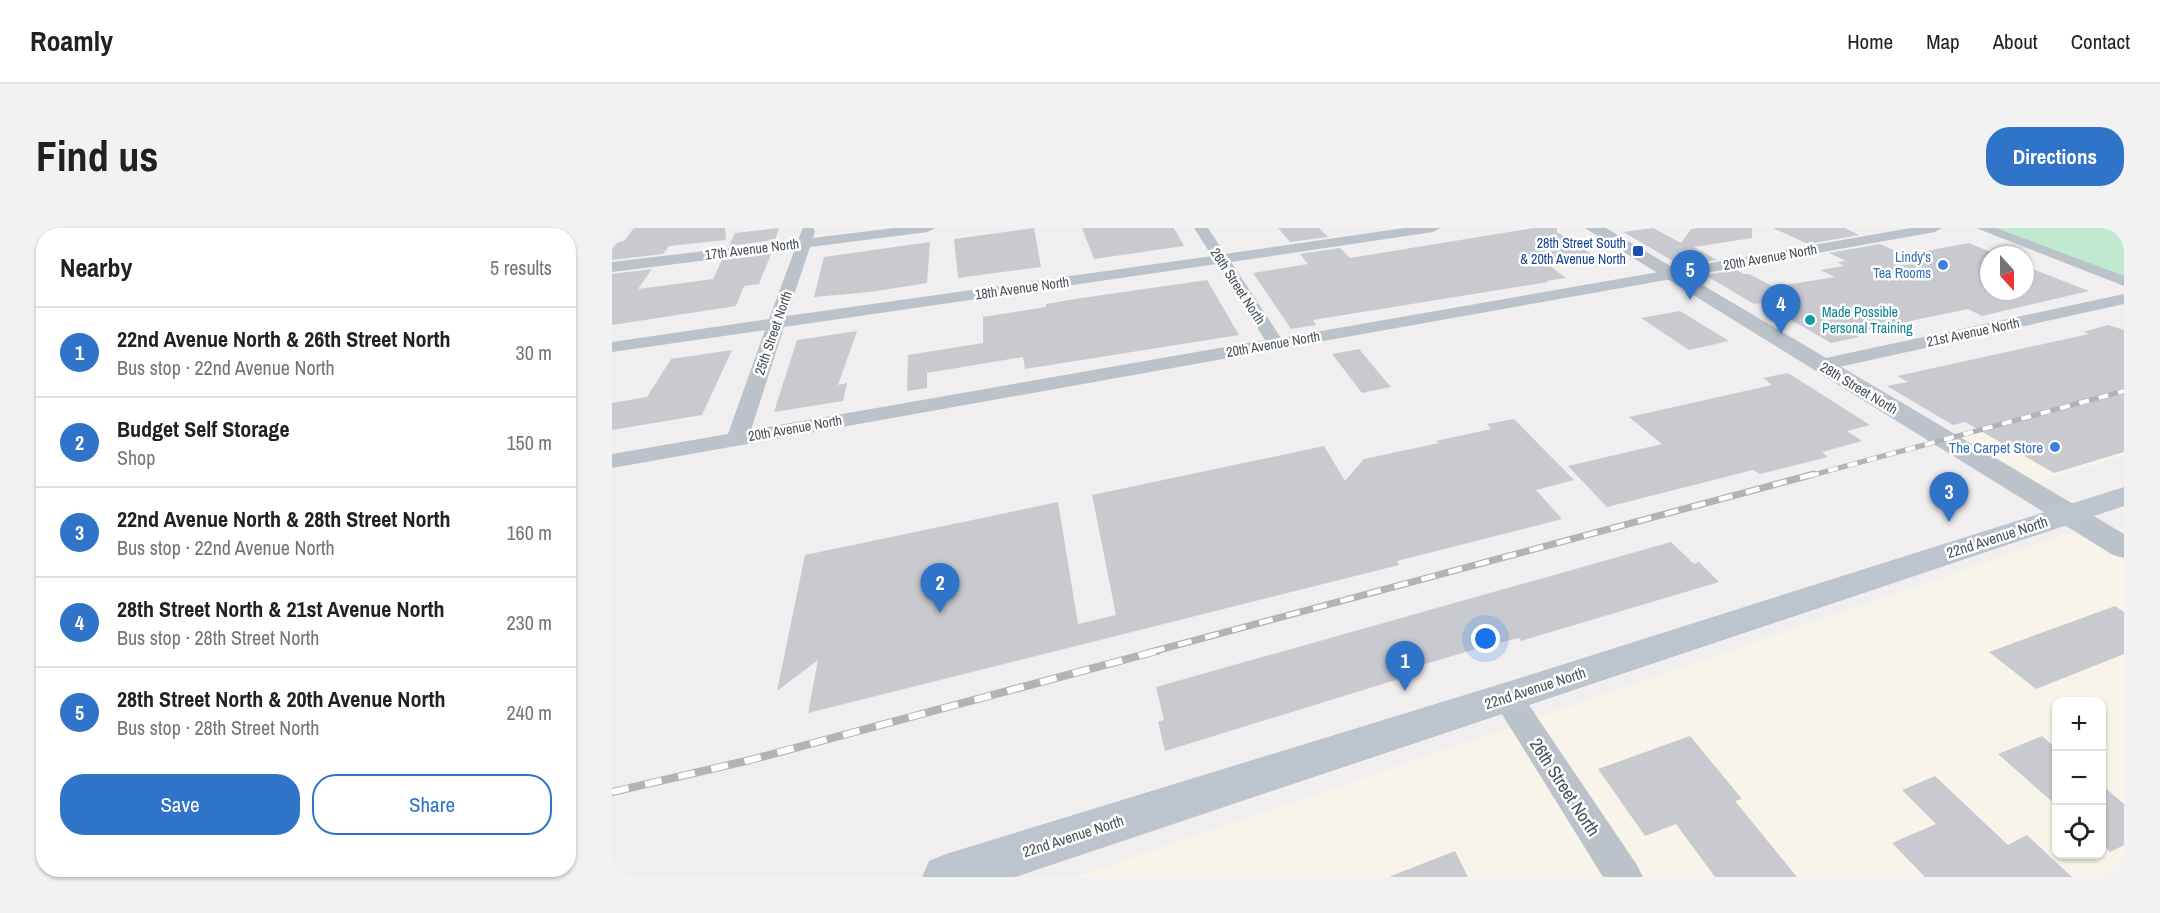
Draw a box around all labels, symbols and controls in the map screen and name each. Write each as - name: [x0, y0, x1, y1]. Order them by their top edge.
- text: Roamly: [30, 22, 113, 60]
- text: Home: [1847, 27, 1893, 56]
- text: Map: [1926, 27, 1960, 56]
- text: About: [1993, 27, 2038, 56]
- text: Contact: [2071, 27, 2130, 56]
- button: Directions: [1986, 127, 2124, 186]
- text: Find us: [36, 128, 158, 184]
- street label: 17th Avenue North: [704, 234, 800, 264]
- place label: 28th Street South & 20th Avenue North: [1520, 234, 1626, 268]
- street label: 20th Avenue North: [1722, 240, 1818, 274]
- street label: 26th Street North: [1207, 244, 1269, 328]
- marker: 28th Street South & 20th Avenue North: [1631, 244, 1645, 258]
- north arrow: [1980, 246, 2034, 300]
- place label: Lindy's Tea Rooms: [1873, 248, 1931, 282]
- text: Nearby: [60, 250, 132, 285]
- pin: 5: [1670, 250, 1710, 300]
- text: 5 results: [490, 254, 552, 281]
- marker: Lindy's Tea Rooms: [1936, 258, 1950, 272]
- street label: 18th Avenue North: [974, 272, 1070, 304]
- pin: 4: [1762, 285, 1800, 334]
- street label: 25th Street North: [750, 289, 796, 377]
- place label: Made Possible Personal Training: [1822, 303, 1913, 337]
- marker: Made Possible Personal Training: [1803, 313, 1817, 327]
- street label: 21st Avenue North: [1925, 313, 2021, 351]
- text: 22nd Avenue North & 26th Street North: [117, 324, 450, 354]
- street label: 20th Avenue North: [1225, 327, 1321, 361]
- text: 1: [75, 339, 84, 366]
- text: 30 m: [516, 339, 552, 366]
- text: Bus stop · 22nd Avenue North: [117, 354, 335, 381]
- street label: 28th Street North: [1817, 358, 1901, 418]
- street label: 20th Avenue North: [747, 411, 843, 445]
- text: Budget Self Storage: [117, 414, 289, 444]
- text: 2: [75, 429, 84, 456]
- text: 150 m: [506, 429, 552, 456]
- place label: The Carpet Store: [1949, 437, 2043, 458]
- marker: The Carpet Store: [2048, 440, 2062, 454]
- text: Shop: [117, 444, 155, 471]
- pin: 3: [1930, 472, 1968, 522]
- text: 22nd Avenue North & 28th Street North: [117, 504, 450, 534]
- street label: 22nd Avenue North: [1944, 511, 2050, 563]
- text: 3: [75, 519, 84, 546]
- text: 160 m: [506, 519, 552, 546]
- text: Bus stop · 22nd Avenue North: [117, 534, 335, 561]
- pin: 2: [920, 564, 960, 613]
- text: 28th Street North & 21st Avenue North: [117, 594, 444, 624]
- text: 4: [75, 609, 84, 636]
- text: 230 m: [506, 609, 552, 636]
- text: Bus stop · 28th Street North: [117, 624, 319, 651]
- your location: [1471, 624, 1500, 653]
- pin: 1: [1386, 642, 1424, 691]
- street label: 22nd Avenue North: [1482, 662, 1588, 714]
- text: 28th Street North & 20th Avenue North: [117, 684, 445, 714]
- map controls: [2052, 697, 2106, 859]
- button: +: [2052, 697, 2106, 751]
- text: 5: [75, 699, 84, 726]
- text: 240 m: [506, 699, 552, 726]
- text: Bus stop · 28th Street North: [117, 714, 319, 741]
- street label: 26th Street North: [1524, 733, 1606, 841]
- button: −: [2052, 751, 2106, 805]
- button: Save: [60, 774, 300, 835]
- button: Share: [312, 774, 552, 835]
- button: locate: [2052, 805, 2106, 859]
- street label: 22nd Avenue North: [1020, 810, 1126, 862]

